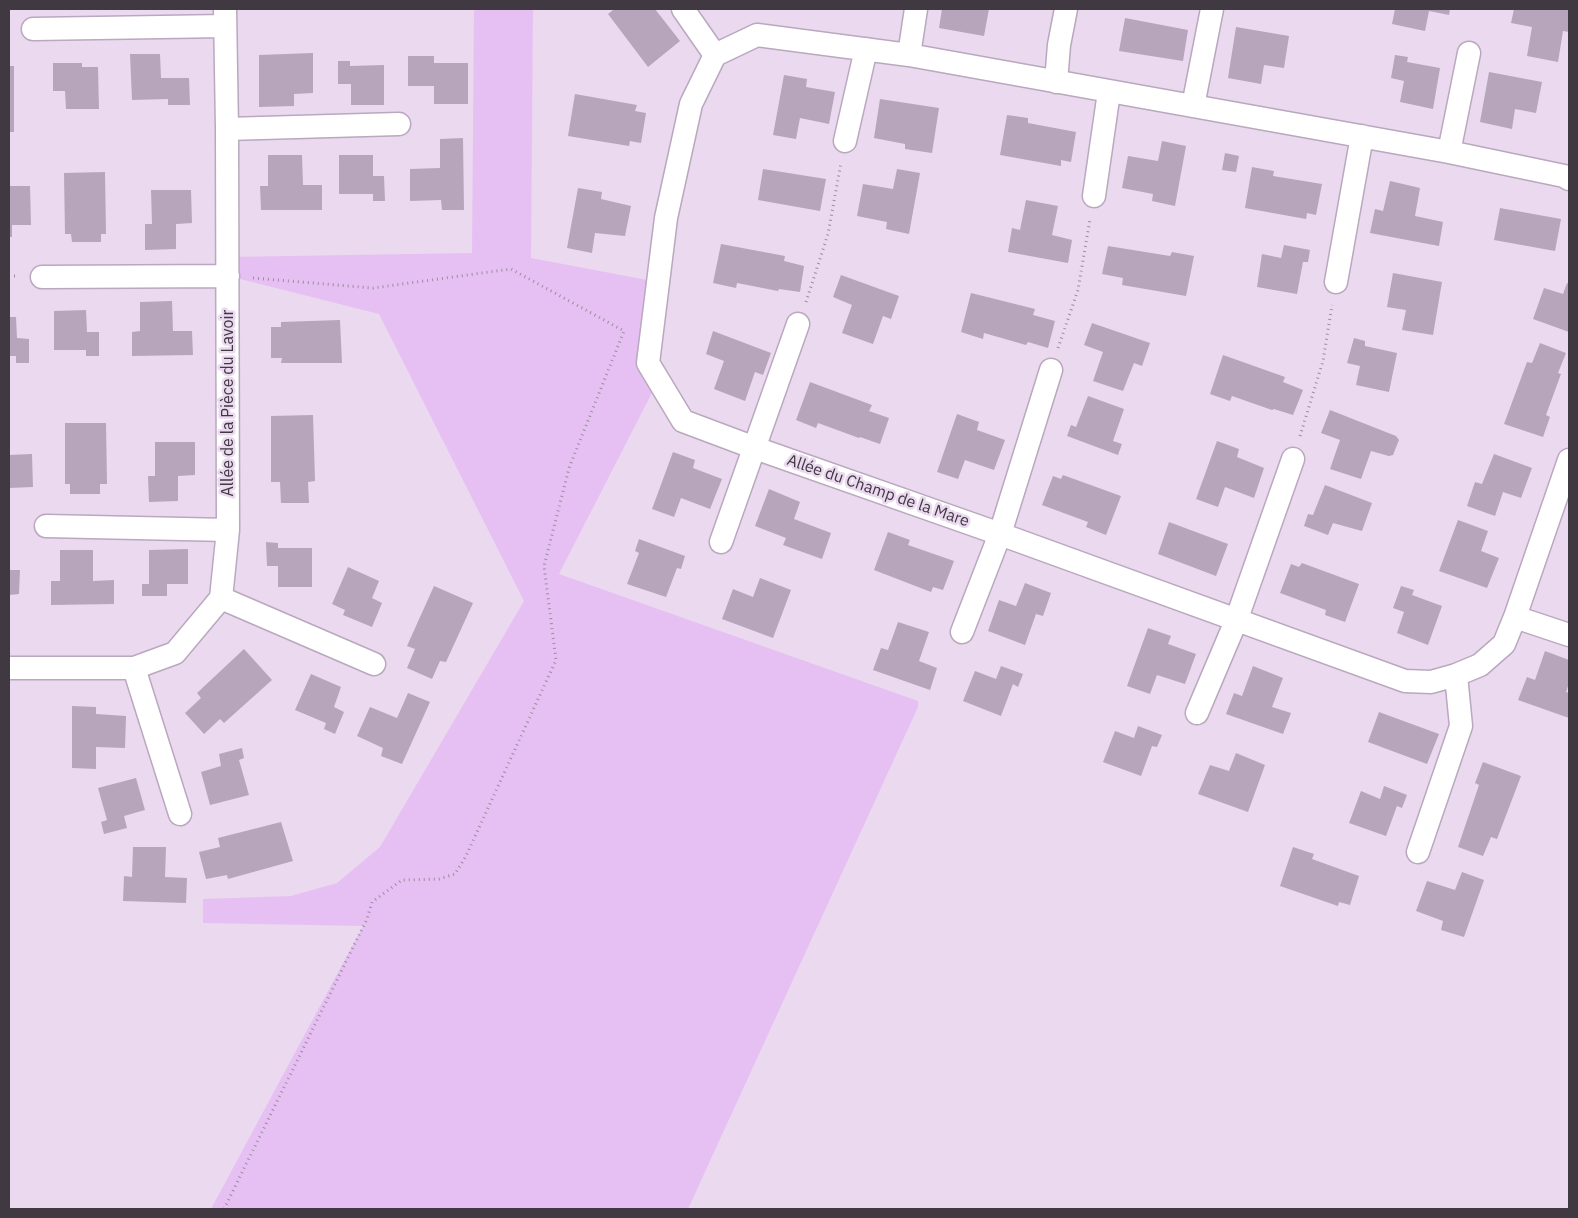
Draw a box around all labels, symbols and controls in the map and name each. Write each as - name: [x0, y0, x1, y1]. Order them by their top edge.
- street label: Allée de la Pièce du Lavoir: [218, 310, 238, 496]
- street label: Allée du Champ de la Mare: [784, 451, 972, 531]

